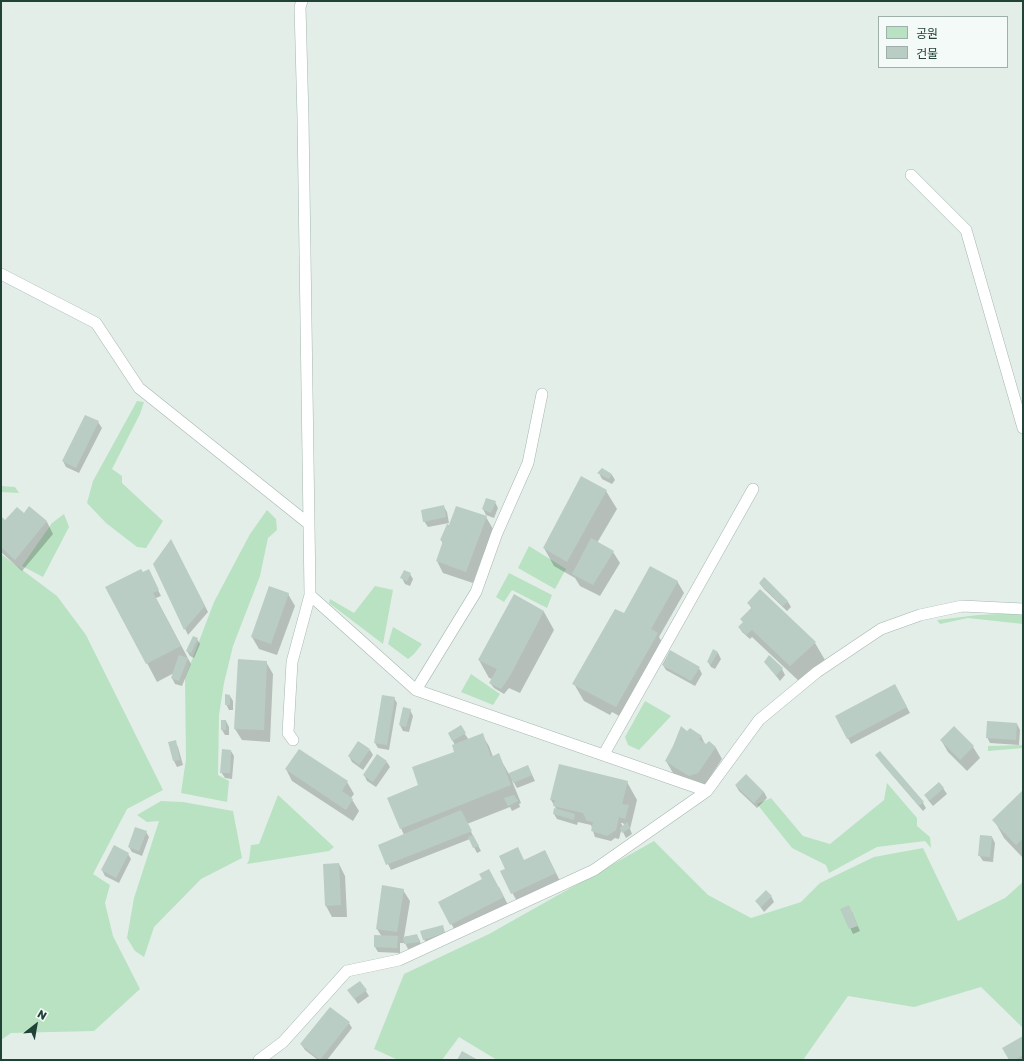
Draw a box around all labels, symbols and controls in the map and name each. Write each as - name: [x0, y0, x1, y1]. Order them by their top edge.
- legend: [878, 16, 1008, 68]
- text: 공원: [916, 26, 938, 41]
- text: 건물: [916, 46, 938, 61]
- north arrow: [16, 1005, 56, 1045]
- text: N: [36, 1007, 49, 1022]

